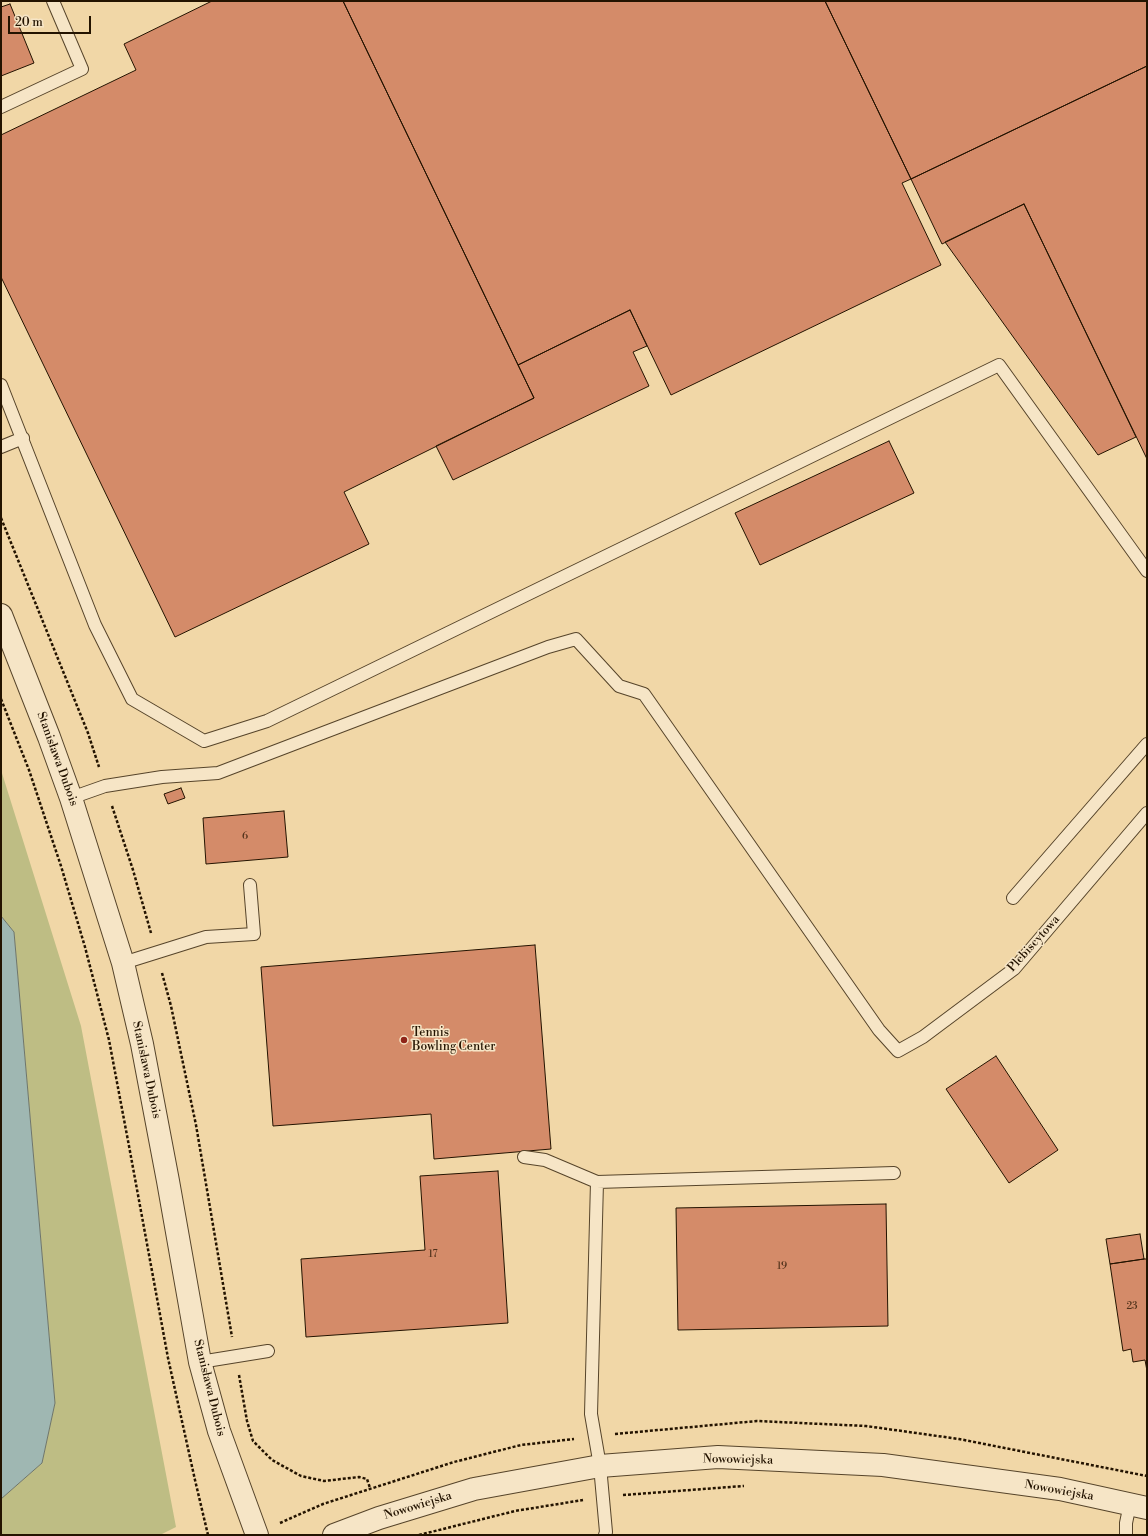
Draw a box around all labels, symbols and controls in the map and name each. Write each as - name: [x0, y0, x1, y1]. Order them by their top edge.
- scale bar: [10, 8, 93, 34]
- text: 20 m: [15, 15, 43, 30]
- street label: Stanisława Dubois: [33, 710, 81, 808]
- house number: 6: [242, 831, 248, 843]
- street label: Plebiscytowa: [1005, 913, 1063, 975]
- street label: Stanisława Dubois: [129, 1020, 163, 1120]
- place label: Tennis Bowling Center: [412, 1026, 495, 1054]
- marker: Tennis Bowling Center: [399, 1035, 409, 1045]
- house number: 17: [429, 1249, 437, 1261]
- house number: 19: [777, 1261, 787, 1273]
- house number: 23: [1126, 1301, 1138, 1313]
- street label: Stanisława Dubois: [190, 1338, 228, 1438]
- street label: Nowowiejska: [703, 1452, 773, 1468]
- street label: Nowowiejska: [1023, 1478, 1095, 1504]
- street label: Nowowiejska: [382, 1489, 454, 1523]

